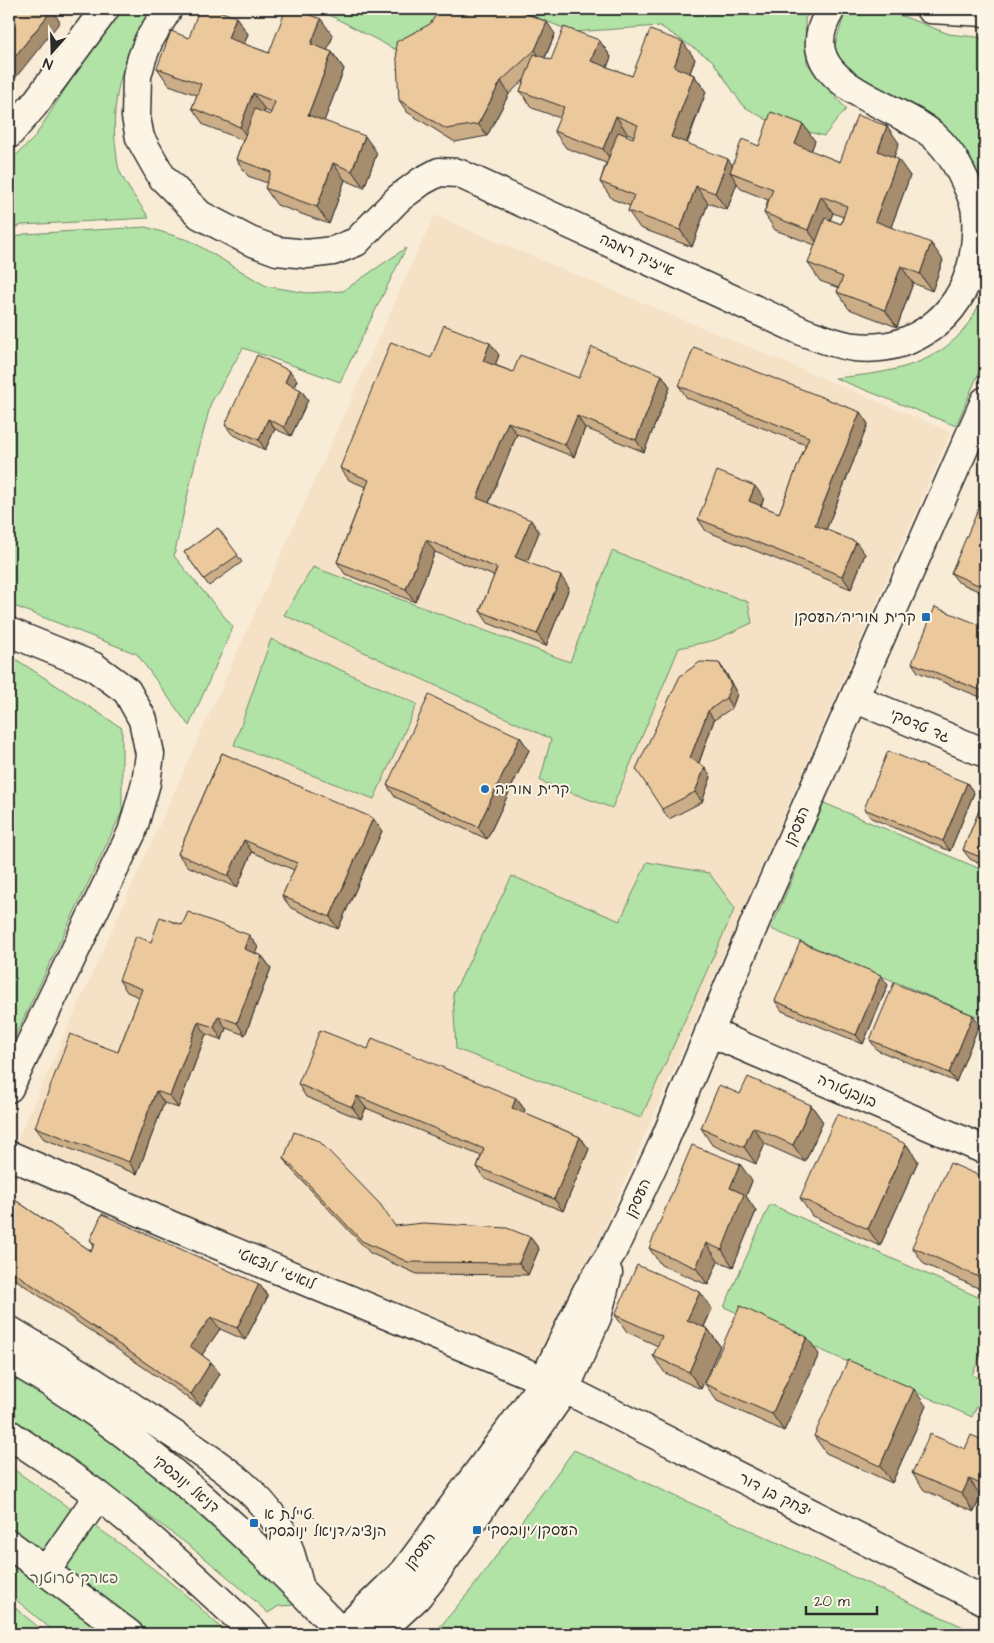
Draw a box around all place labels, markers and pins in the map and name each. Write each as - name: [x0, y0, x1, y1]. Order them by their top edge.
- place label: קרית מוריה/העסקן: [794, 607, 916, 628]
- marker: קרית מוריה/העסקן: [920, 611, 932, 623]
- place label: קרית מוריה: [495, 779, 569, 800]
- marker: קרית מוריה: [479, 783, 491, 795]
- place label: טיילת א. הנציב/דניאל ינובסקי: [264, 1504, 387, 1542]
- marker: טיילת א. הנציב/דניאל ינובסקי: [248, 1517, 260, 1529]
- place label: העסקן/ינובסקי: [487, 1520, 578, 1541]
- marker: העסקן/ינובסקי: [471, 1524, 483, 1536]

